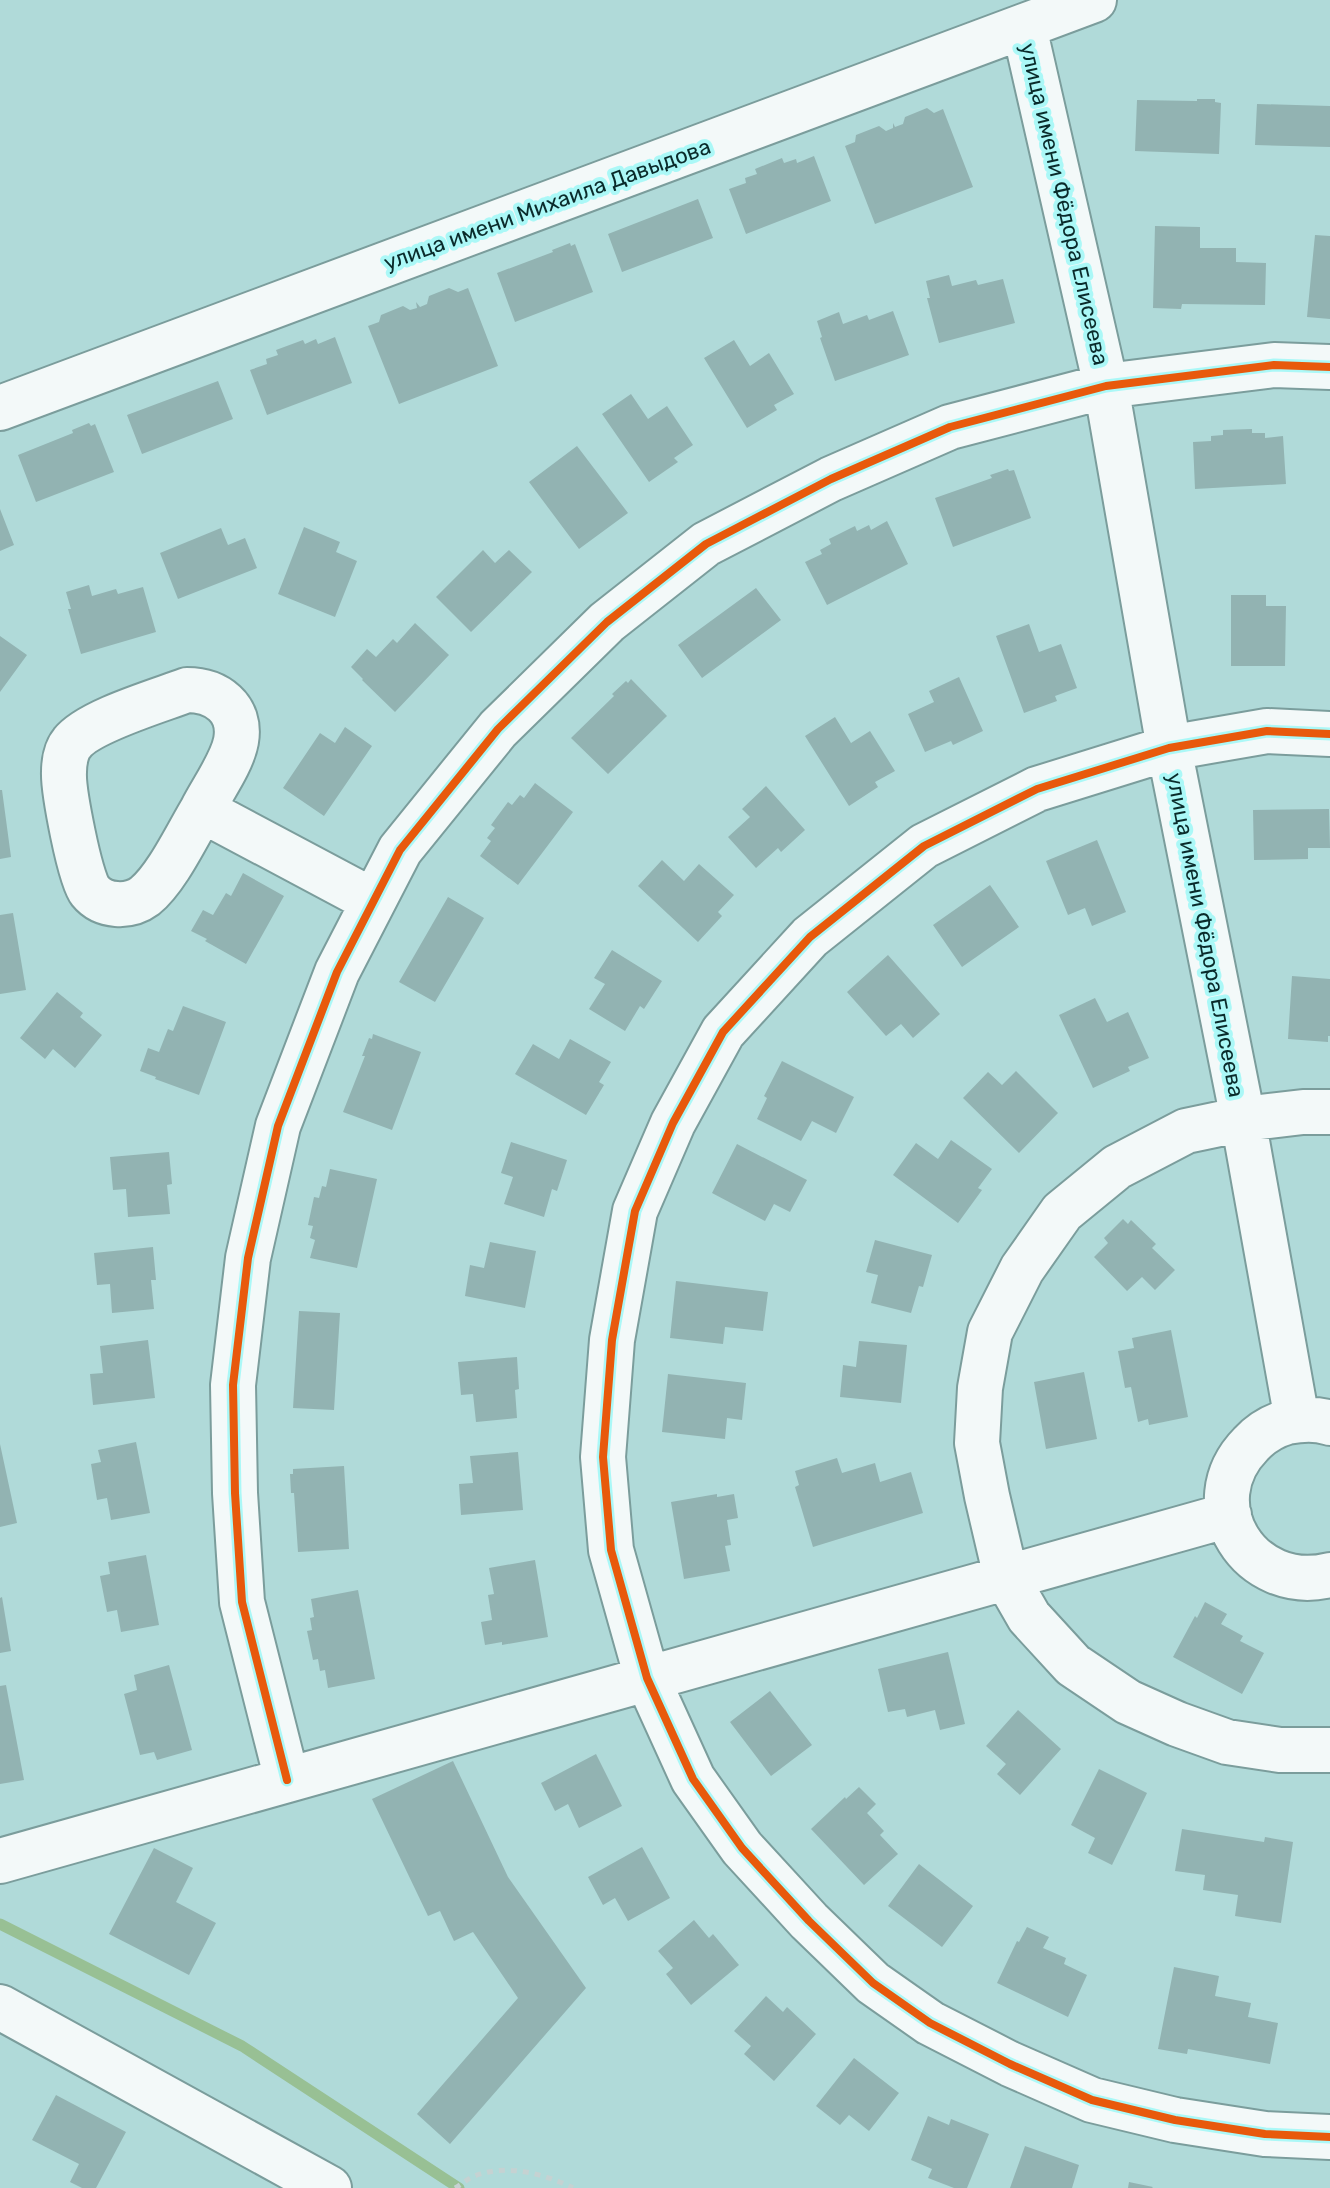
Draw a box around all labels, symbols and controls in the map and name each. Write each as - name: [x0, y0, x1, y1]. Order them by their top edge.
- street label: улица имени Фёдора Елисеева: [1014, 40, 1115, 368]
- street label: улица имени Михаила Давыдова: [380, 133, 714, 276]
- street label: улица имени Фёдора Елисеева: [1161, 771, 1250, 1100]

